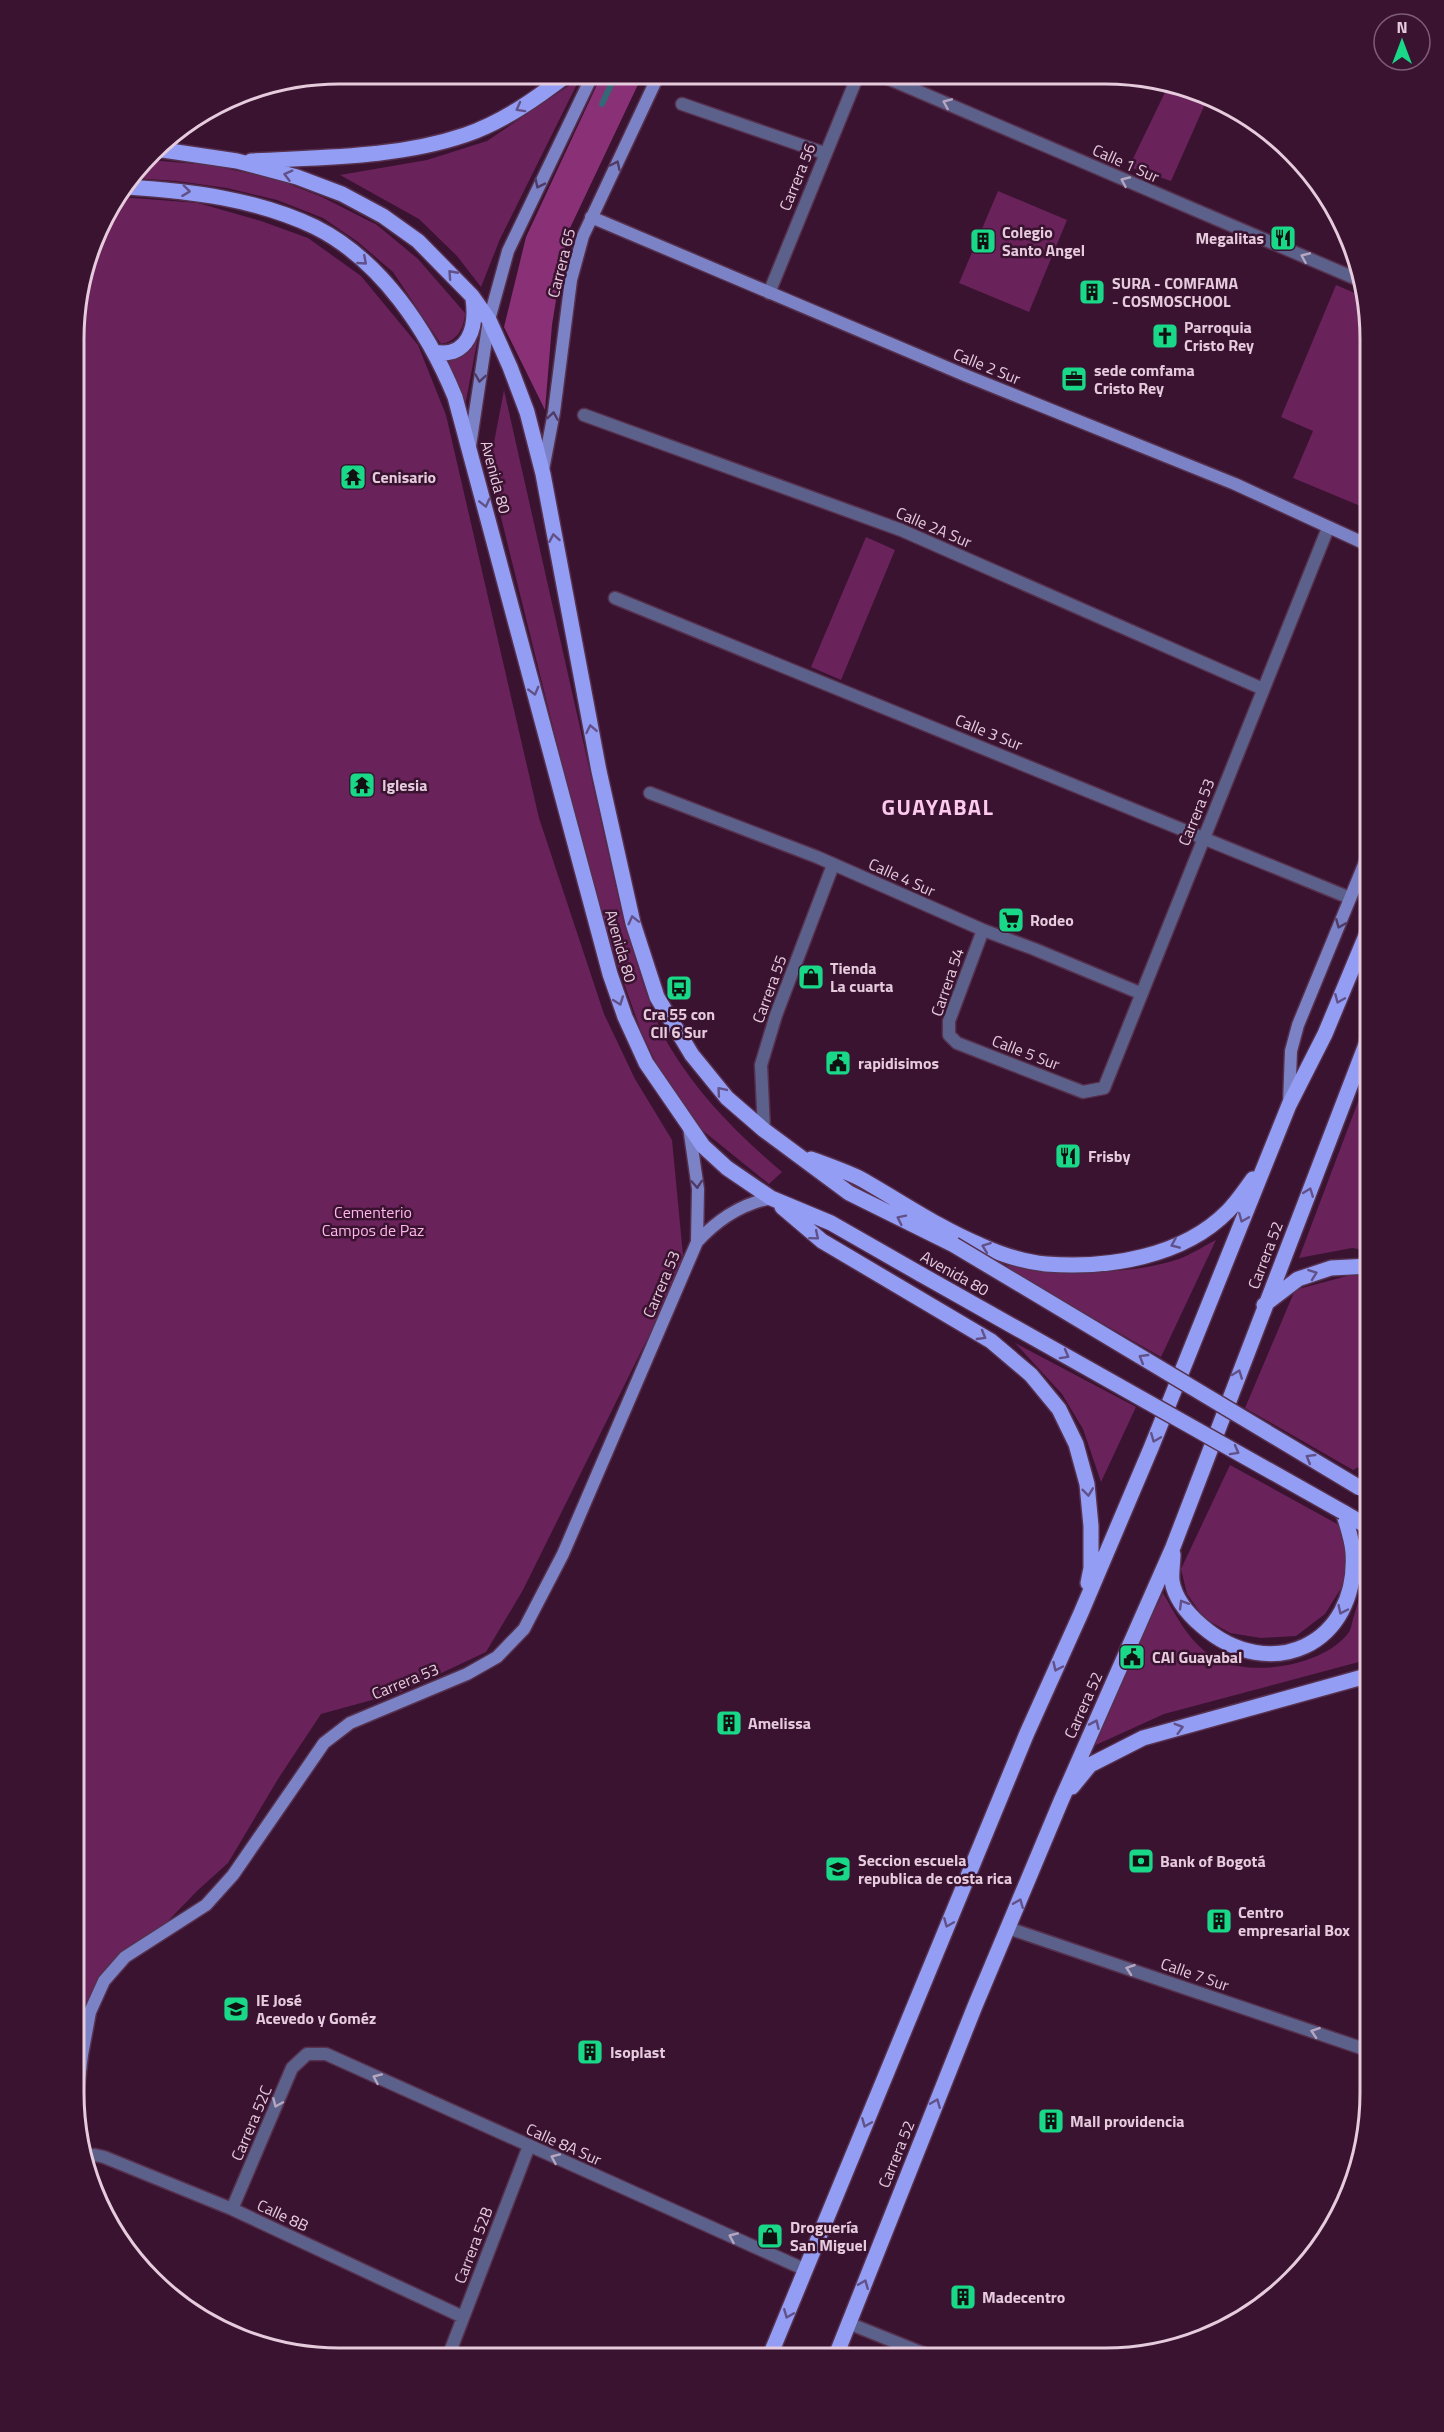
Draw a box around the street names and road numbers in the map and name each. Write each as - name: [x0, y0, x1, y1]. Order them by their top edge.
- street label: Calle 1 Sur: [1089, 138, 1164, 189]
- street label: Carrera 56: [773, 140, 821, 214]
- street label: Carrera 65: [541, 226, 581, 300]
- street label: Calle 2 Sur: [950, 342, 1025, 391]
- street label: Avenida 80: [475, 438, 517, 516]
- street label: Calle 2A Sur: [892, 500, 976, 554]
- street label: Calle 3 Sur: [952, 708, 1027, 757]
- street label: Carrera 53: [1172, 775, 1220, 849]
- street label: Calle 4 Sur: [865, 852, 940, 903]
- street label: Avenida 80: [599, 907, 643, 985]
- street label: Carrera 54: [924, 945, 970, 1019]
- street label: Carrera 55: [746, 952, 792, 1026]
- street label: Calle 5 Sur: [989, 1028, 1064, 1076]
- street label: Carrera 52: [1241, 1218, 1289, 1292]
- street label: Avenida 80: [916, 1244, 994, 1302]
- street label: Carrera 53: [636, 1247, 686, 1321]
- street label: Carrera 53: [368, 1657, 442, 1705]
- street label: Carrera 52: [1058, 1668, 1108, 1742]
- street label: Calle 7 Sur: [1158, 1951, 1233, 1997]
- street label: Carrera 52C: [224, 2081, 278, 2164]
- street label: Calle 8A Sur: [522, 2117, 606, 2172]
- street label: Carrera 52: [872, 2117, 920, 2191]
- street label: Calle 8B: [253, 2193, 313, 2237]
- street label: Carrera 52B: [447, 2203, 499, 2287]

